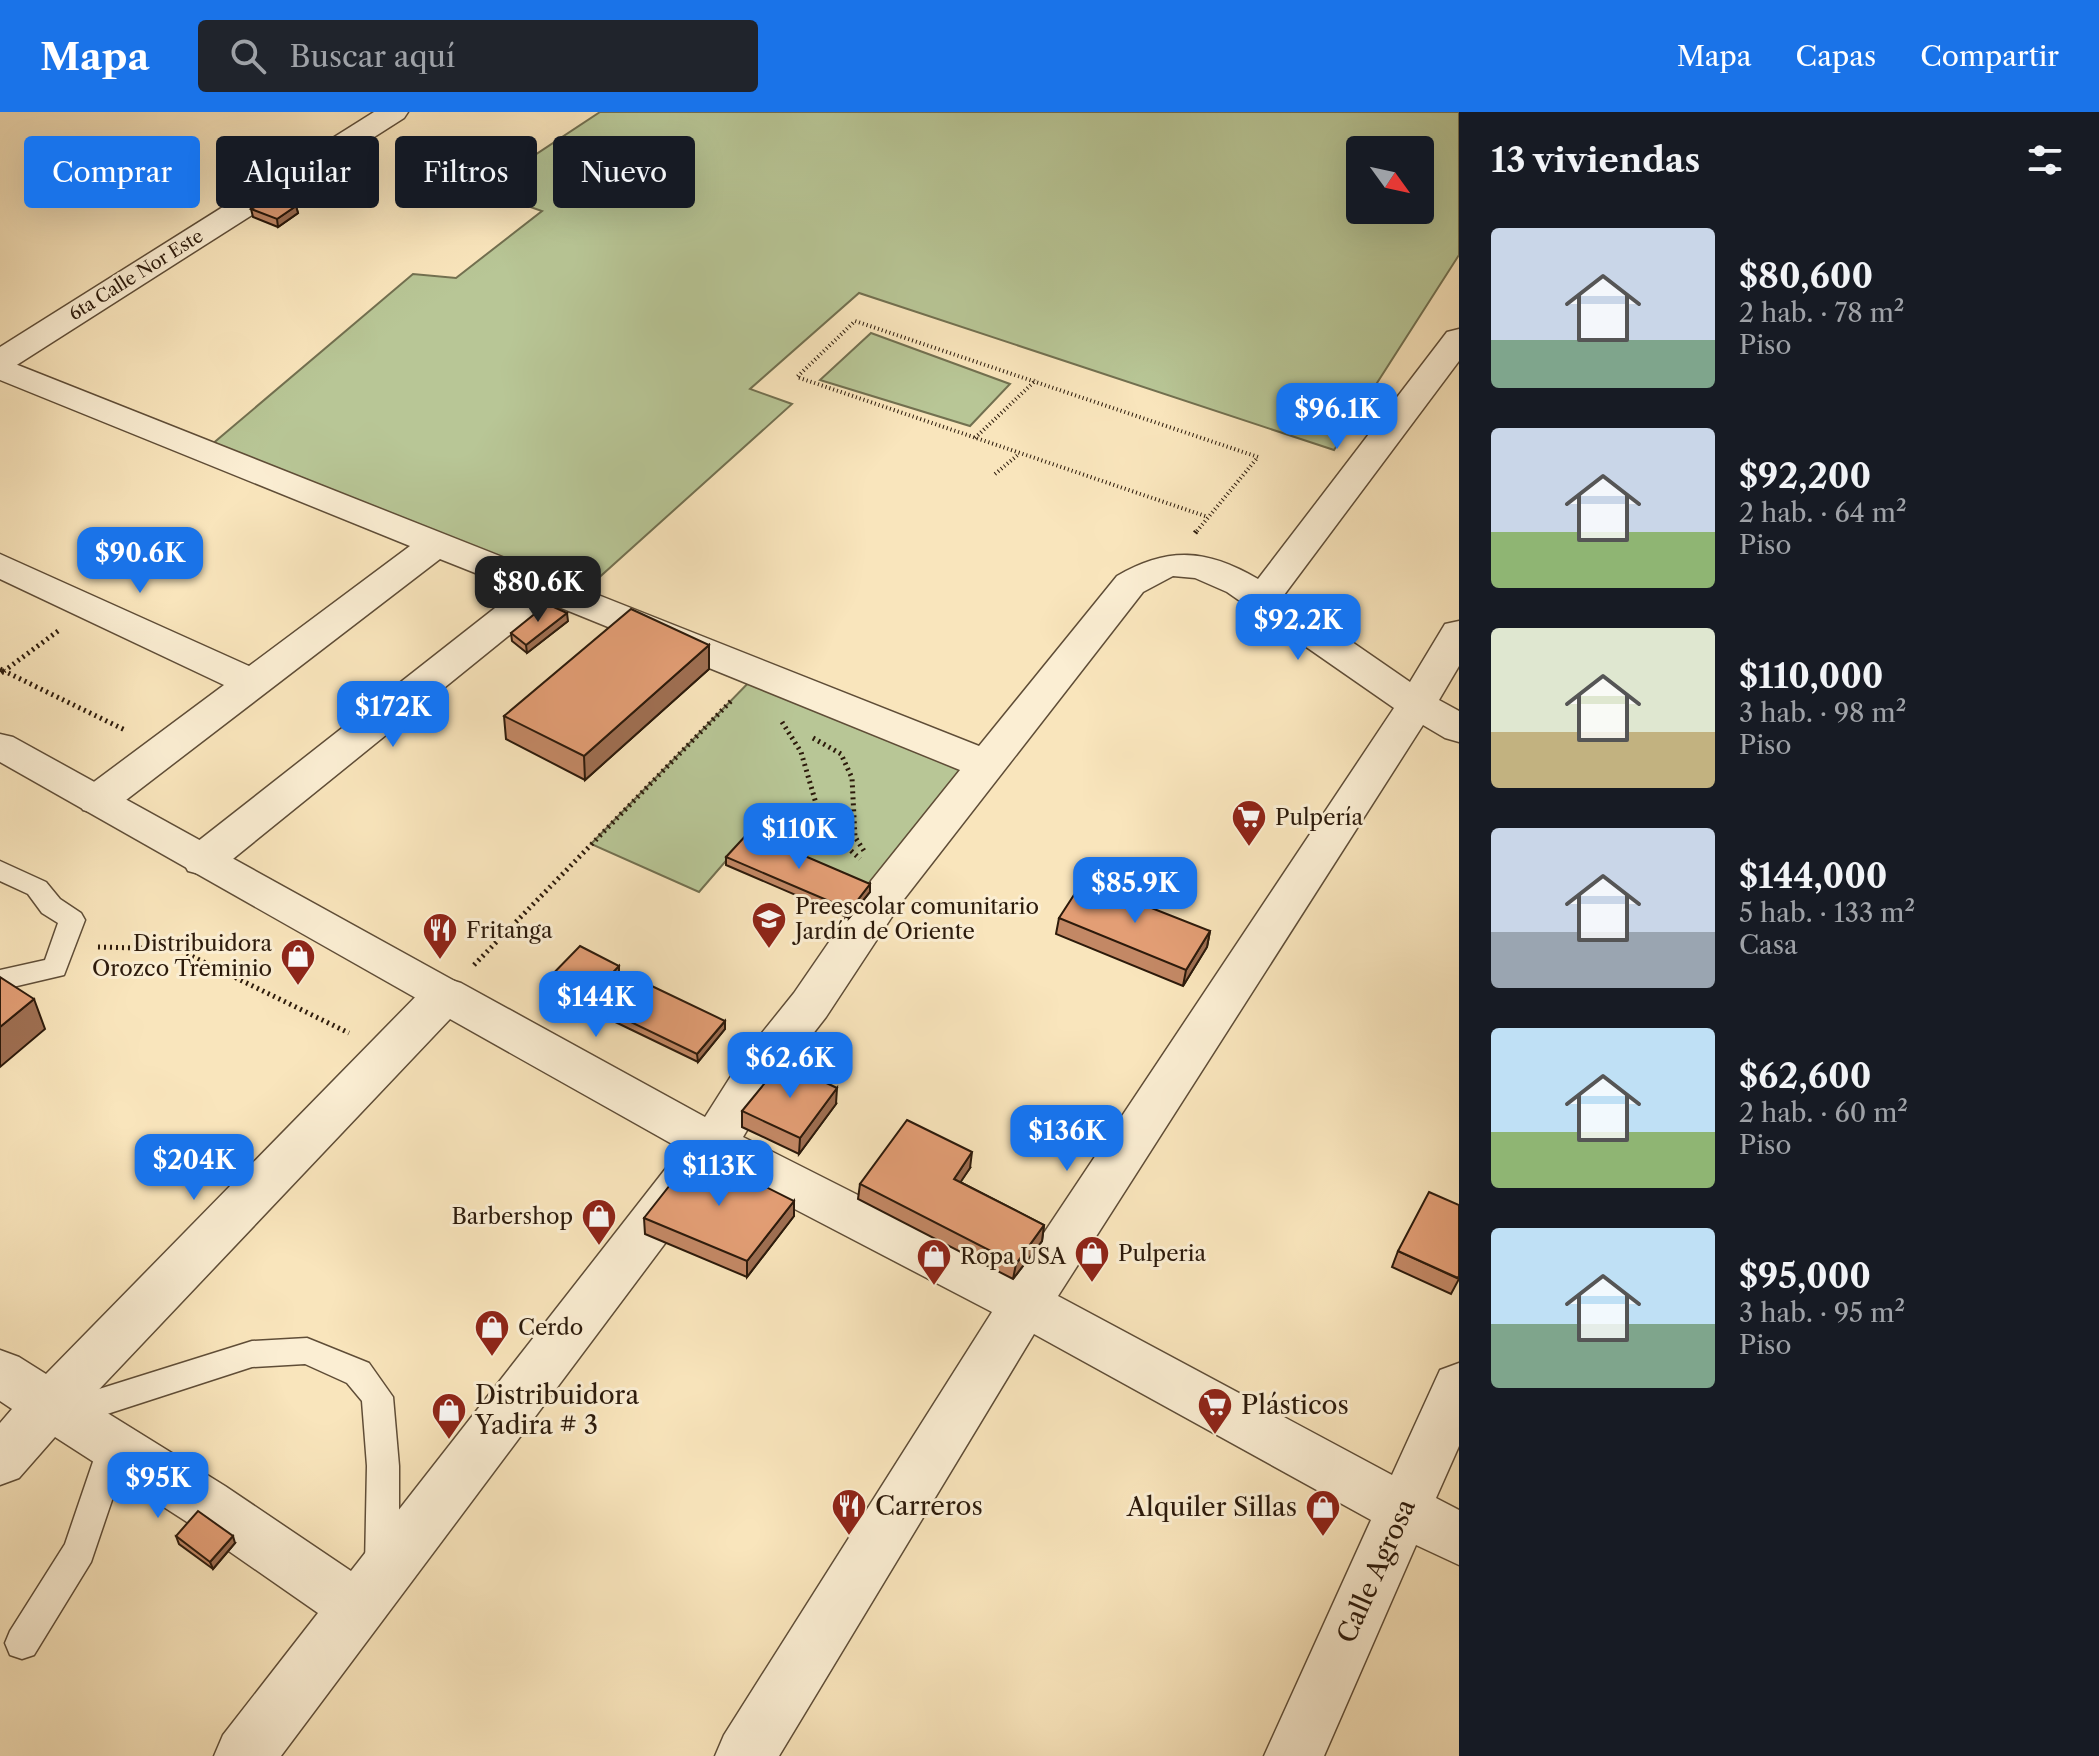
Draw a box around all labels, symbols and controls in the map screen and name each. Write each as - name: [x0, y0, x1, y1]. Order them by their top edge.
- search box: [198, 20, 758, 92]
- text: Mapa: [40, 33, 150, 80]
- icon: search: [226, 34, 270, 78]
- text: Buscar aquí: [290, 38, 455, 75]
- text: Mapa: [1677, 39, 1752, 73]
- text: Capas: [1796, 39, 1876, 73]
- text: Compartir: [1920, 39, 2059, 73]
- chip: Comprar: [24, 136, 200, 208]
- chip: Alquilar: [216, 136, 379, 208]
- chip: Filtros: [395, 136, 537, 208]
- chip: Nuevo: [553, 136, 695, 208]
- north arrow: [1346, 136, 1434, 224]
- map controls: [1346, 136, 1434, 224]
- icon: filters: [2023, 138, 2067, 182]
- text: 13 viviendas: [1491, 139, 1700, 181]
- street label: 6ta Calle Nor Este: [65, 225, 207, 325]
- text: $80,600: [1739, 255, 1873, 297]
- icon: home: [1555, 260, 1651, 356]
- text: 2 hab. · 78 m²: [1739, 297, 1905, 329]
- text: Piso: [1739, 329, 1791, 361]
- pin: $96.1K: [1272, 383, 1402, 451]
- text: $96.1K: [1294, 393, 1380, 425]
- text: $92,200: [1739, 455, 1871, 497]
- icon: home: [1555, 460, 1651, 556]
- text: 2 hab. · 64 m²: [1739, 497, 1907, 529]
- pin: $90.6K: [75, 527, 205, 595]
- text: Piso: [1739, 529, 1791, 561]
- text: $90.6K: [95, 537, 185, 569]
- pin: $80.6K: [473, 556, 603, 624]
- text: $80.6K: [493, 566, 583, 598]
- pin: $92.2K: [1233, 594, 1363, 662]
- text: $92.2K: [1254, 604, 1342, 636]
- text: $110,000: [1739, 655, 1883, 697]
- icon: home: [1555, 660, 1651, 756]
- pin: $172K: [337, 681, 449, 749]
- text: $172K: [355, 691, 431, 723]
- text: 3 hab. · 98 m²: [1739, 697, 1906, 729]
- text: Piso: [1739, 729, 1791, 761]
- supermarket icon: Pulpería: [1230, 798, 1268, 848]
- pin: $110K: [743, 803, 855, 871]
- place label: Pulpería: [1275, 804, 1363, 831]
- text: $110K: [761, 813, 837, 845]
- text: $144,000: [1739, 855, 1888, 897]
- pin: $85.9K: [1070, 857, 1200, 925]
- icon: home: [1555, 860, 1651, 956]
- text: $85.9K: [1091, 867, 1179, 899]
- place label: Preescolar comunitario Jardín de Oriente: [792, 893, 1039, 945]
- text: 5 hab. · 133 m²: [1739, 897, 1915, 929]
- school or university icon: Preescolar comunitario Jardín de Oriente: [750, 900, 788, 950]
- restaurant icon: Fritanga: [421, 911, 459, 961]
- place label: Fritanga: [466, 917, 553, 944]
- text: Casa: [1739, 929, 1798, 961]
- place label: Distribuidora Orozco Treminio: [92, 930, 272, 982]
- shop icon: Distribuidora Orozco Treminio: [279, 937, 317, 987]
- pin: $144K: [540, 971, 652, 1039]
- text: $144K: [557, 981, 635, 1013]
- pin: $62.6K: [725, 1032, 855, 1100]
- text: $62.6K: [746, 1042, 834, 1074]
- text: $62,600: [1739, 1055, 1871, 1097]
- icon: home: [1555, 1060, 1651, 1156]
- text: 2 hab. · 60 m²: [1739, 1097, 1908, 1129]
- pin: $136K: [1011, 1105, 1123, 1173]
- text: $136K: [1028, 1115, 1106, 1147]
- text: Piso: [1739, 1129, 1791, 1161]
- pin: $204K: [138, 1134, 250, 1202]
- pin: $113K: [663, 1140, 775, 1208]
- text: $204K: [153, 1144, 235, 1176]
- text: $113K: [682, 1150, 756, 1182]
- shop icon: Barbershop: [580, 1197, 618, 1247]
- place label: Barbershop: [452, 1203, 573, 1230]
- shop icon: Pulperia: [1073, 1234, 1111, 1284]
- shop icon: Ropa USA: [915, 1237, 953, 1287]
- place label: Pulperia: [1118, 1240, 1206, 1267]
- place label: Ropa USA: [960, 1243, 1067, 1270]
- text: $95,000: [1739, 1255, 1871, 1297]
- icon: home: [1555, 1260, 1651, 1356]
- text: 3 hab. · 95 m²: [1739, 1297, 1905, 1329]
- shop icon: Cerdo: [473, 1308, 511, 1358]
- place label: Cerdo: [518, 1314, 583, 1341]
- text: Piso: [1739, 1329, 1791, 1361]
- place label: Distribuidora Yadira # 3: [474, 1379, 639, 1441]
- supermarket icon: Plásticos: [1196, 1386, 1234, 1436]
- place label: Plásticos: [1241, 1389, 1349, 1421]
- shop icon: Distribuidora Yadira # 3: [430, 1391, 468, 1441]
- pin: $95K: [111, 1452, 205, 1520]
- text: $95K: [125, 1462, 191, 1494]
- restaurant icon: Carreros: [830, 1487, 868, 1537]
- shop icon: Alquiler Sillas: [1304, 1488, 1342, 1538]
- place label: Carreros: [875, 1490, 983, 1522]
- place label: Alquiler Sillas: [1126, 1491, 1297, 1523]
- street label: Calle Agrosa: [1330, 1494, 1422, 1648]

